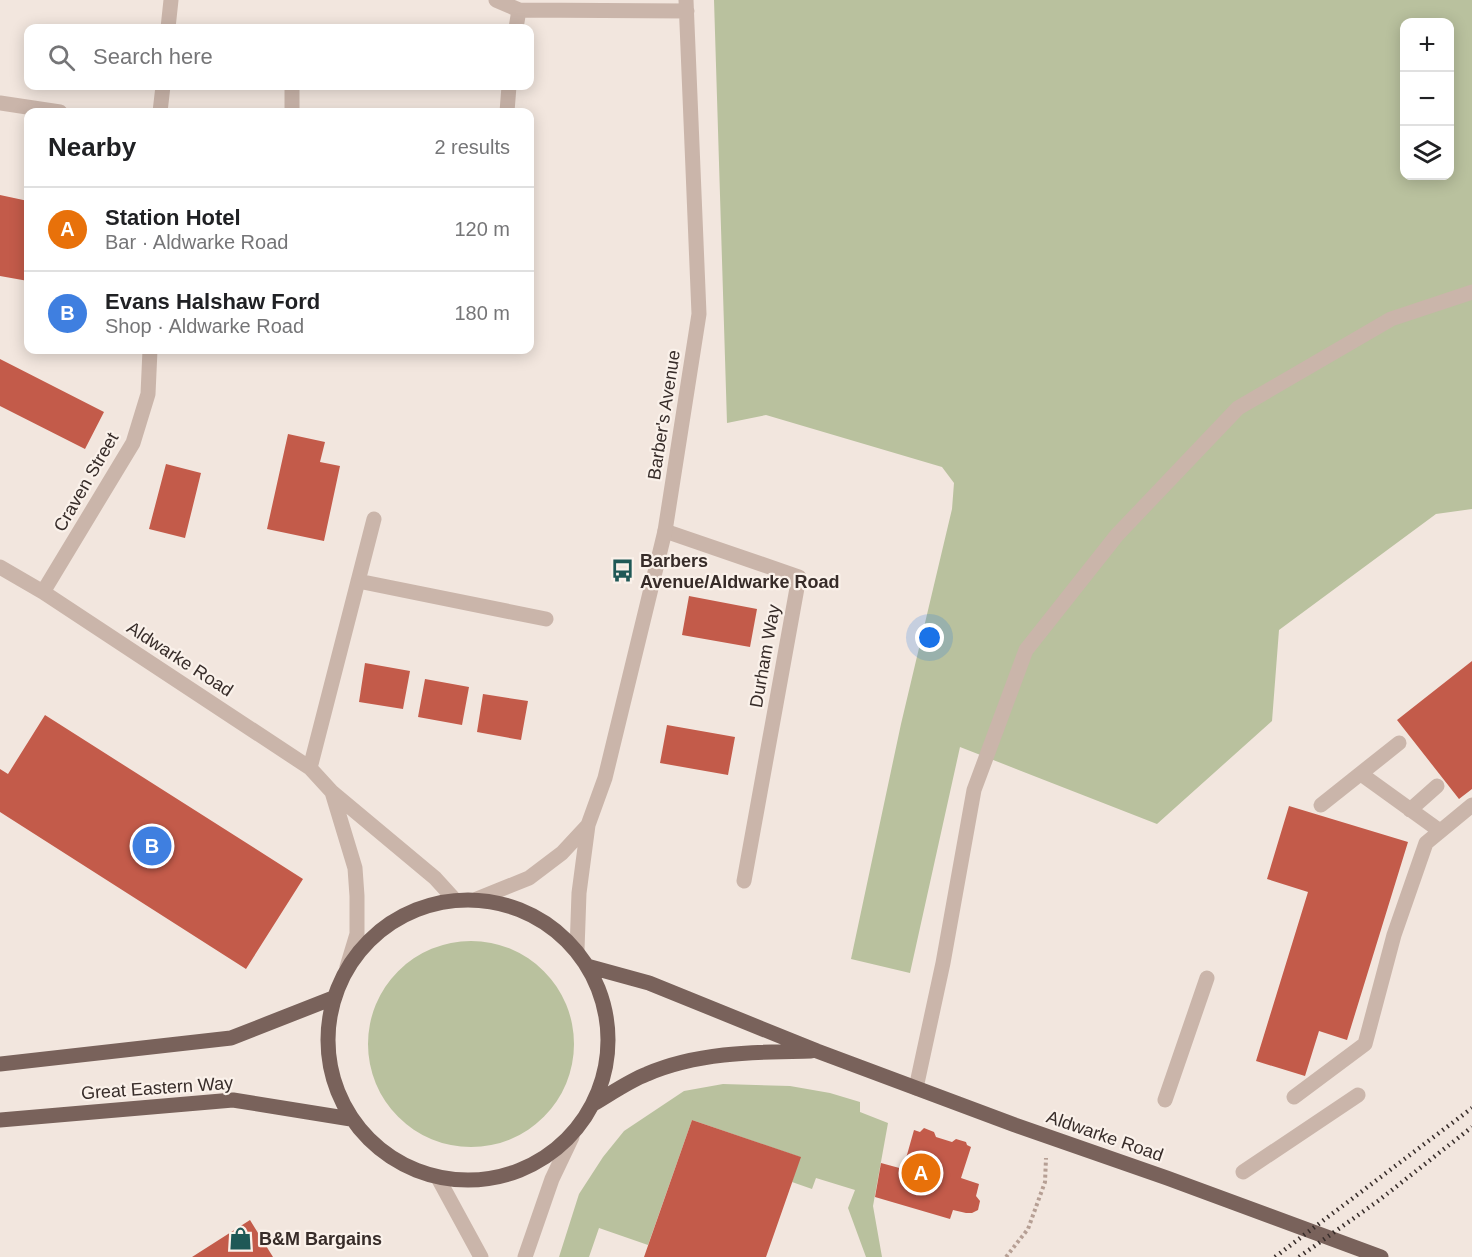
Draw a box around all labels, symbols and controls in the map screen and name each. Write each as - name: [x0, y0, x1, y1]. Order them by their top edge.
- map controls: [1400, 18, 1454, 180]
- button: +: [1400, 18, 1454, 72]
- search box: [24, 24, 534, 90]
- icon: search: [45, 41, 78, 74]
- text: Search here: [93, 44, 213, 69]
- button: −: [1400, 72, 1454, 126]
- button: layers: [1400, 126, 1454, 180]
- text: Nearby: [48, 132, 136, 162]
- text: 2 results: [434, 136, 510, 158]
- text: Station Hotel: [105, 205, 241, 230]
- text: A: [60, 218, 75, 240]
- text: 120 m: [454, 218, 510, 240]
- text: Bar · Aldwarke Road: [105, 231, 288, 253]
- text: Evans Halshaw Ford: [105, 289, 320, 314]
- text: B: [60, 302, 75, 324]
- text: 180 m: [454, 302, 510, 324]
- text: Shop · Aldwarke Road: [105, 315, 304, 337]
- street label: Barber's Avenue: [644, 349, 684, 481]
- street label: Craven Street: [50, 429, 122, 535]
- place label: Barbers Avenue/Aldwarke Road: [640, 551, 839, 592]
- bus stop icon: Barbers Avenue/Aldwarke Road: [609, 558, 635, 584]
- street label: Durham Way: [746, 603, 784, 709]
- street label: Aldwarke Road: [123, 617, 237, 701]
- your location: [915, 623, 944, 652]
- pin: B: [132, 824, 172, 868]
- street label: Great Eastern Way: [80, 1073, 234, 1103]
- street label: Aldwarke Road: [1044, 1107, 1166, 1165]
- pin: A: [902, 1150, 940, 1196]
- shop icon: B&M Bargains: [228, 1226, 254, 1252]
- place label: B&M Bargains: [259, 1229, 382, 1249]

